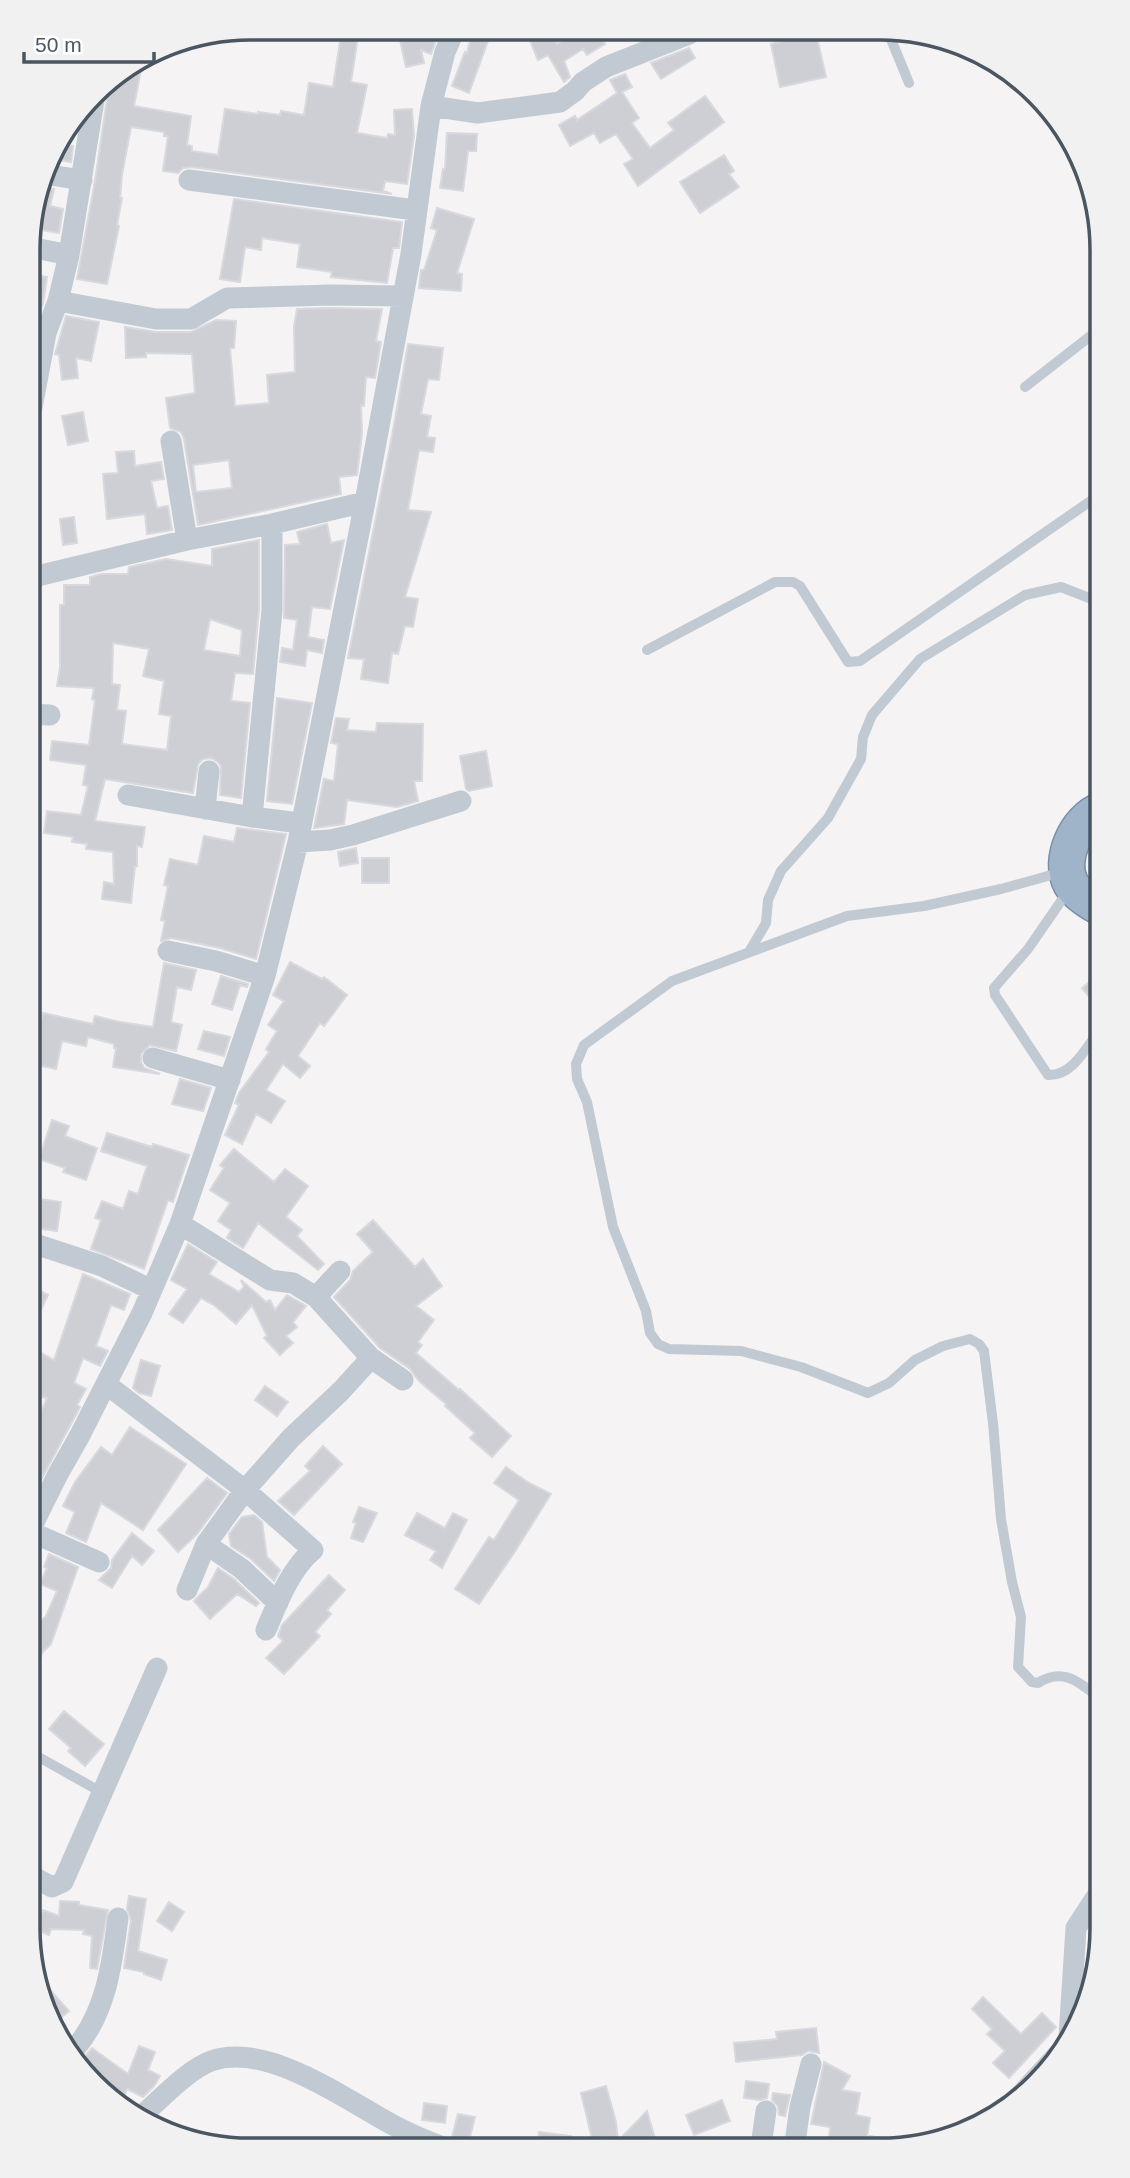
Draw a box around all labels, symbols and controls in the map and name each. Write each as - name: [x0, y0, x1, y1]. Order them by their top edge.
- scale bar: [24, 21, 154, 65]
- text: 50 m: [35, 33, 82, 56]

